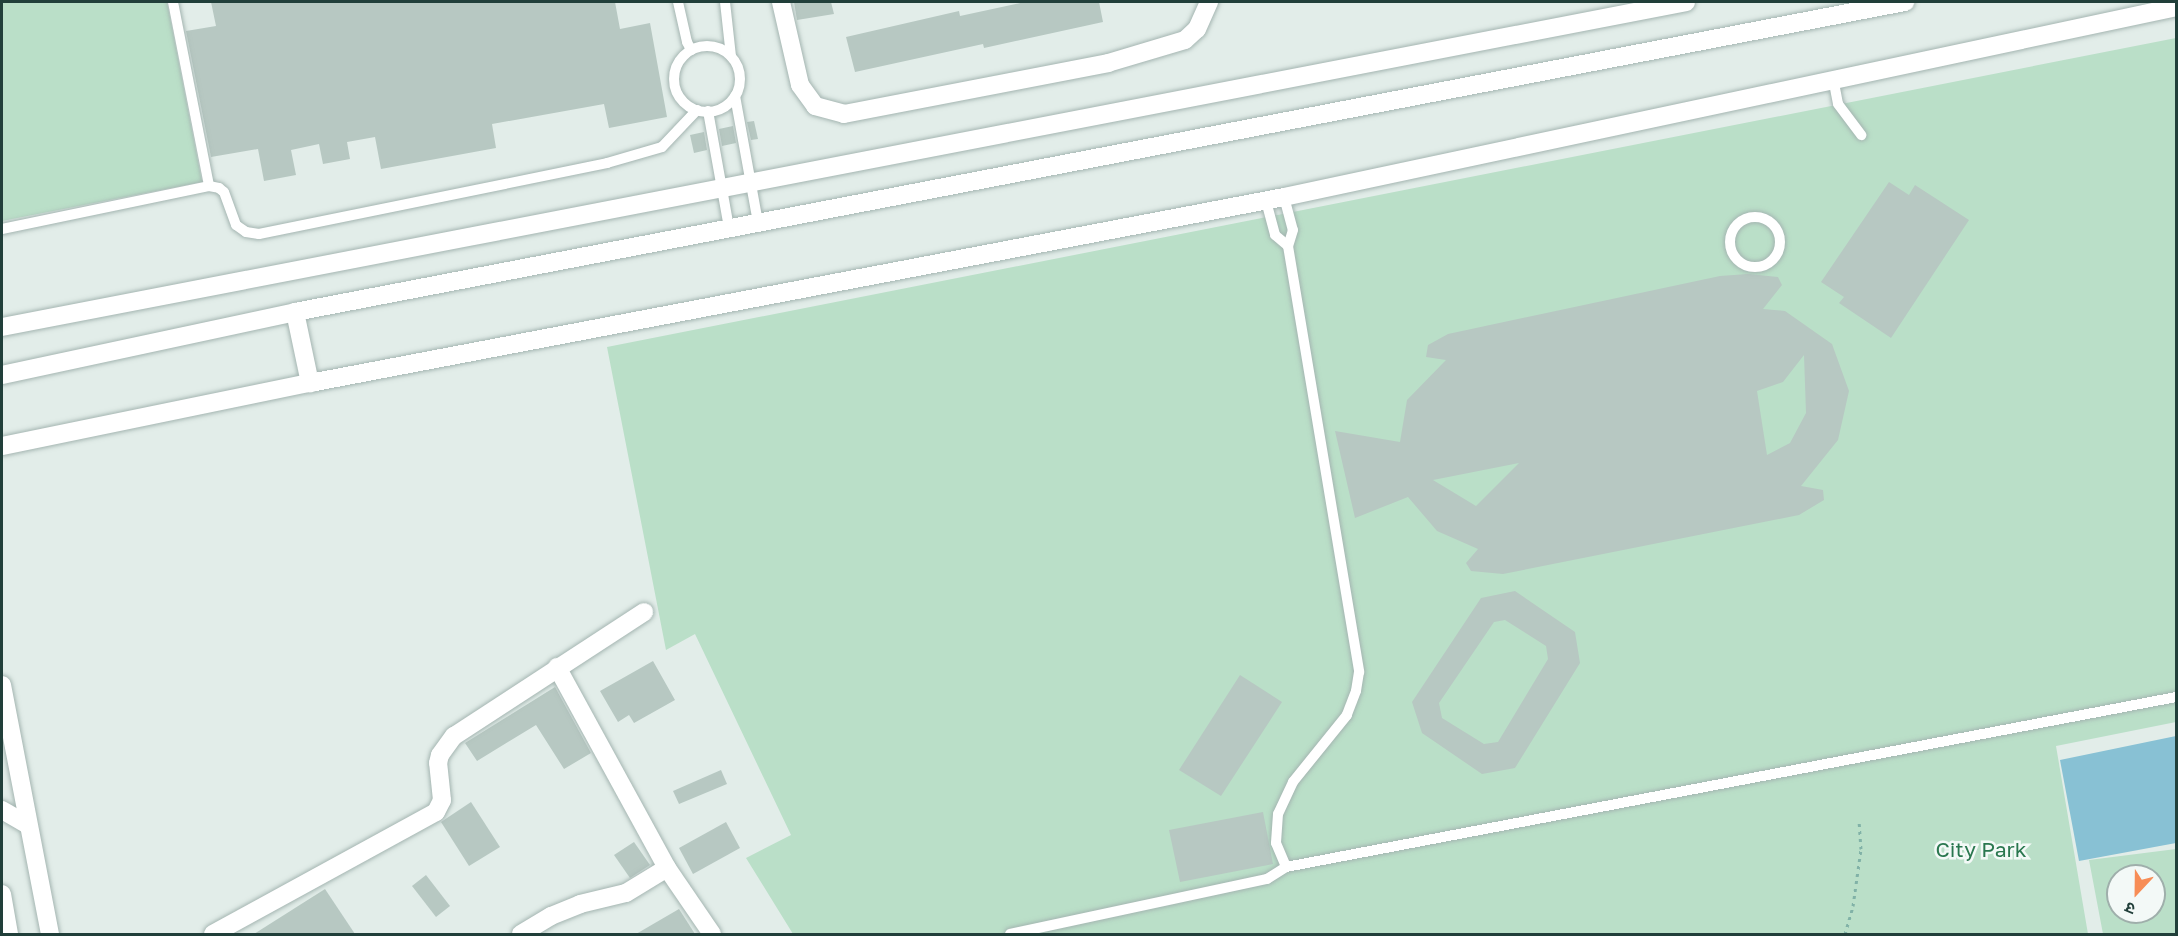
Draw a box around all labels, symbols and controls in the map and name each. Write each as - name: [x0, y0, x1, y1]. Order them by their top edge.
- park label: City Park: [1935, 836, 2027, 862]
- north arrow: [2106, 864, 2166, 924]
- text: उ: [2122, 898, 2138, 920]

